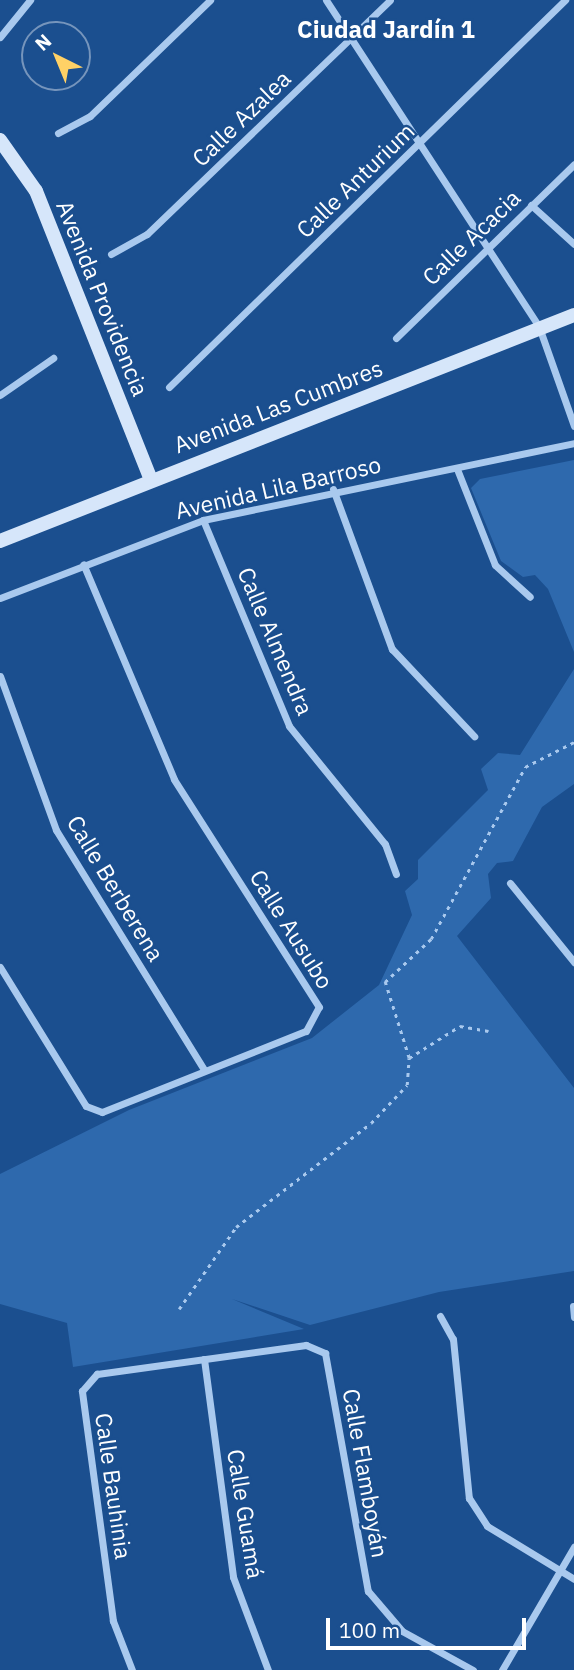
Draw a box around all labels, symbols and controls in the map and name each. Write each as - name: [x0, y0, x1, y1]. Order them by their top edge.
- district label: Ciudad Jardín 1: [297, 16, 475, 44]
- north arrow: [21, 21, 91, 91]
- text: N: [30, 29, 56, 56]
- street label: Calle Azalea: [186, 64, 296, 172]
- street label: Calle Anturium: [290, 117, 420, 243]
- street label: Calle Acacia: [416, 184, 526, 290]
- street label: Avenida Providencia: [51, 196, 155, 400]
- street label: Avenida Las Cumbres: [170, 353, 386, 459]
- street label: Avenida Lila Barroso: [173, 450, 383, 524]
- street label: Calle Almendra: [232, 563, 320, 719]
- street label: Calle Berberena: [62, 810, 170, 966]
- street label: Calle Ausubo: [244, 864, 340, 994]
- street label: Calle Flamboyán: [338, 1386, 394, 1560]
- street label: Calle Bauhinia: [90, 1411, 138, 1561]
- street label: Calle Guamá: [222, 1447, 270, 1581]
- scale bar: [329, 1604, 528, 1648]
- text: 100 m: [339, 1616, 400, 1644]

